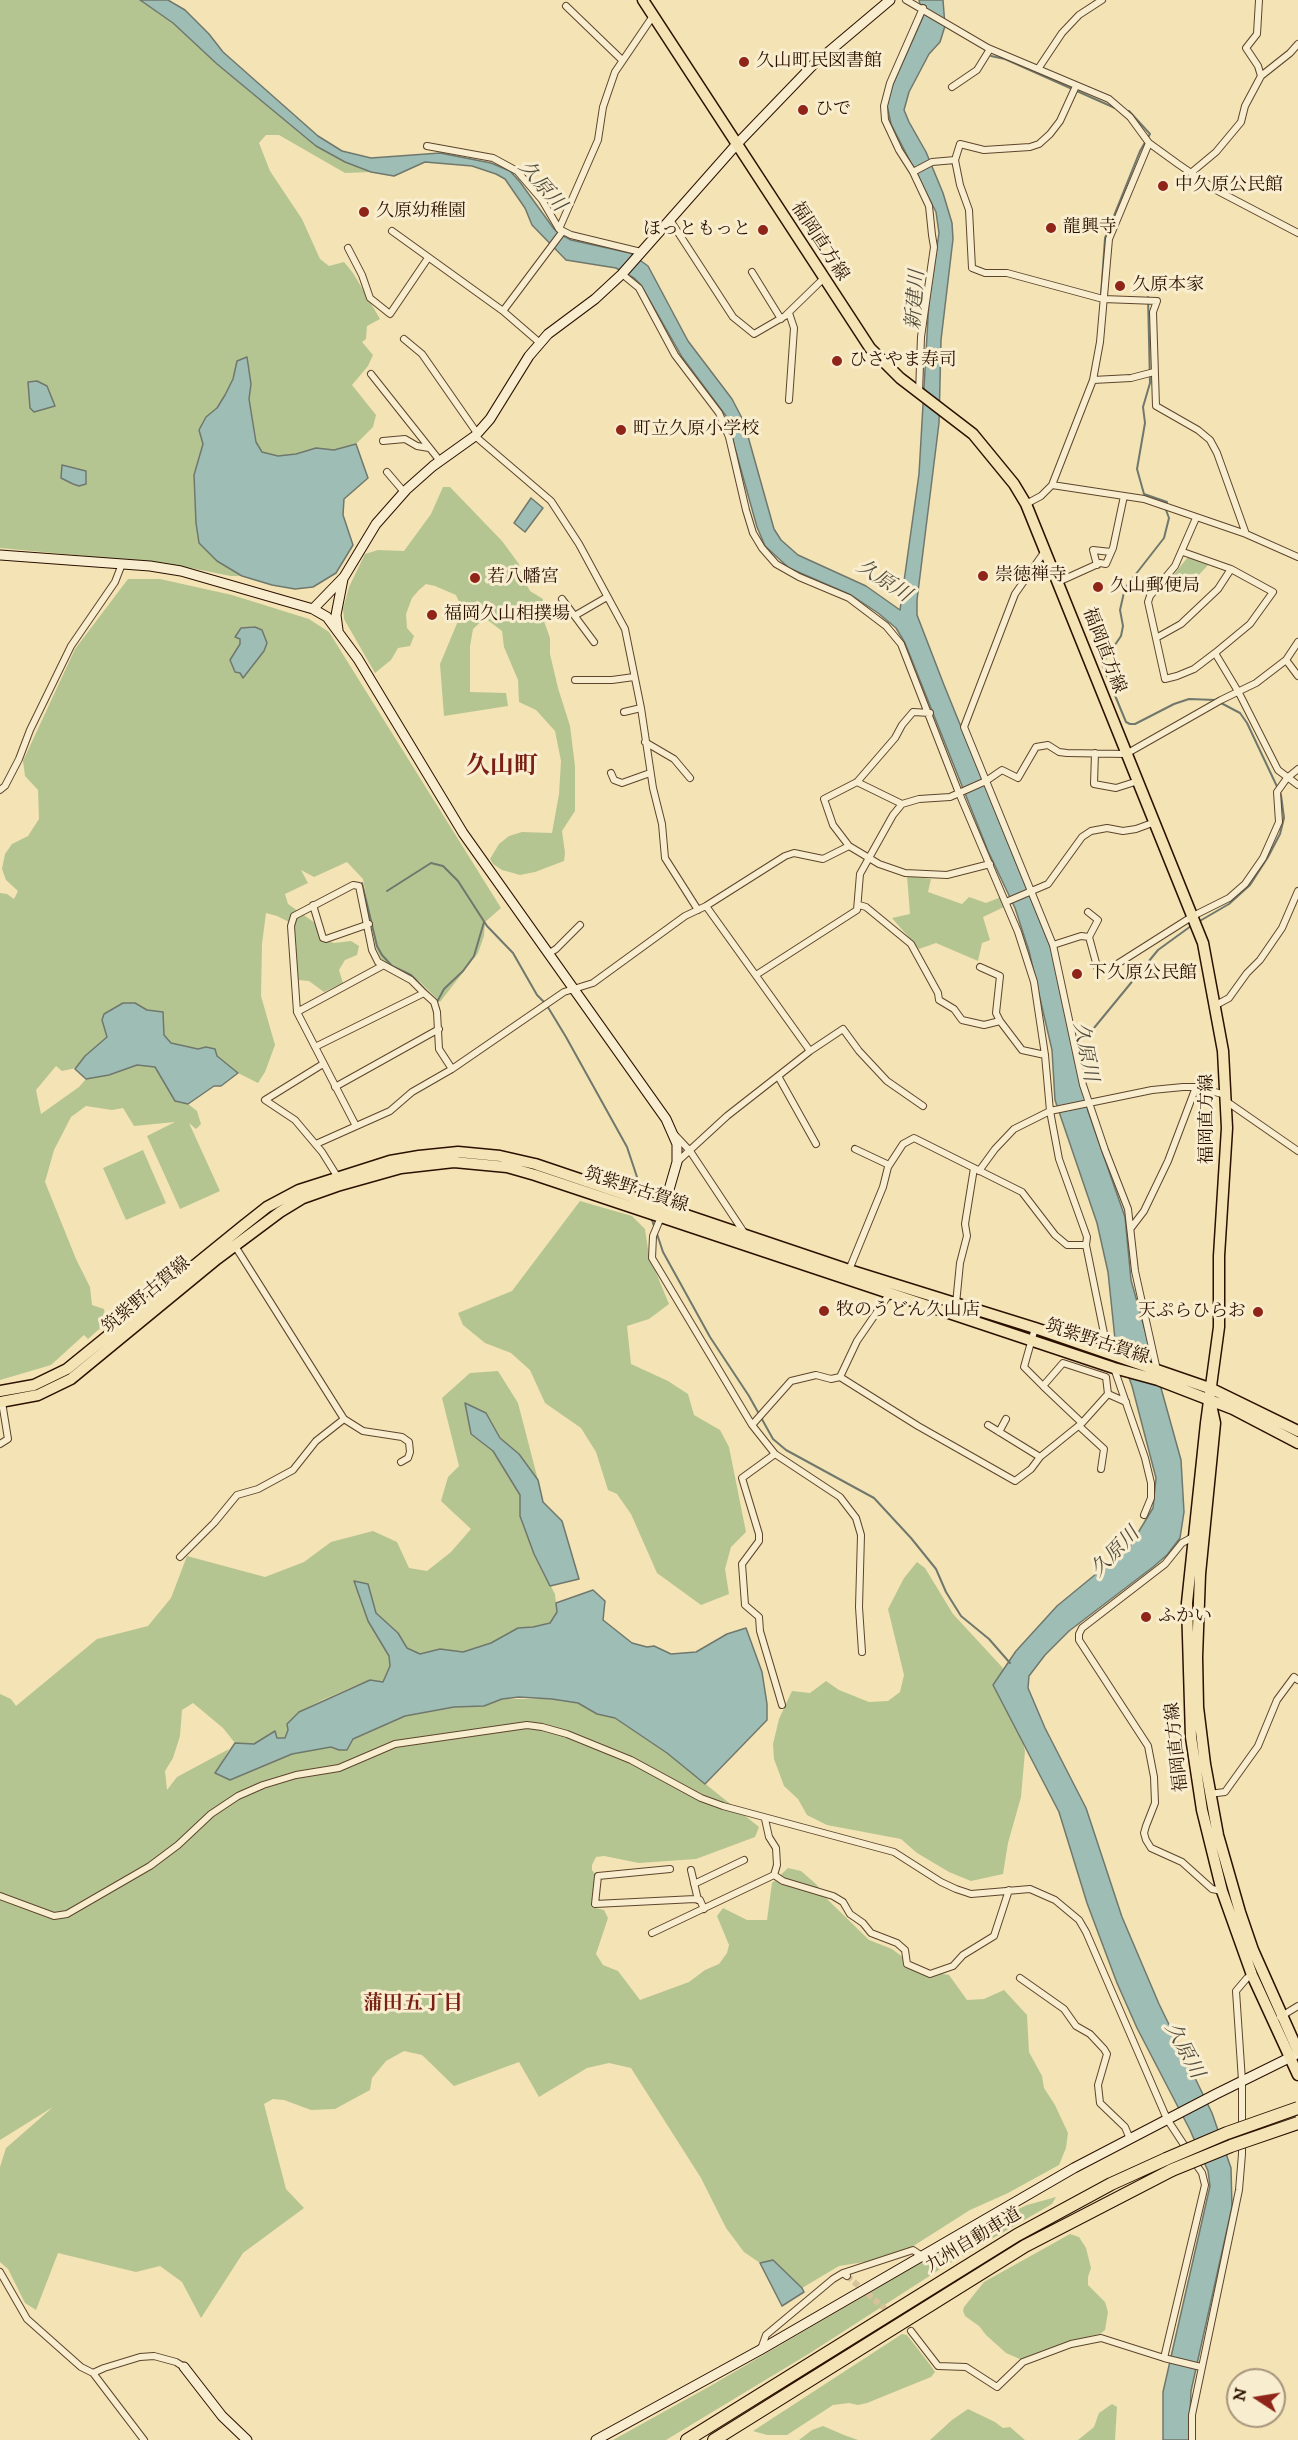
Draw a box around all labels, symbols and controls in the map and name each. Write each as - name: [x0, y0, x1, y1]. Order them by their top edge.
- place label: 久山町民図書館: [756, 51, 882, 73]
- marker: 久山町民図書館: [737, 55, 751, 69]
- place label: ひで: [815, 99, 851, 121]
- marker: ひで: [796, 103, 810, 117]
- water label: 久原川: [512, 156, 570, 218]
- place label: 中久原公民館: [1175, 175, 1283, 197]
- marker: 中久原公民館: [1156, 179, 1170, 193]
- street label: 福岡直方線: [785, 198, 853, 286]
- place label: 久原幼稚園: [376, 201, 466, 223]
- marker: 久原幼稚園: [357, 205, 371, 219]
- place label: 龍興寺: [1063, 217, 1117, 239]
- place label: ほっともっと: [643, 219, 751, 241]
- marker: 龍興寺: [1044, 221, 1058, 235]
- marker: ほっともっと: [756, 223, 770, 237]
- water label: 新建川: [903, 269, 931, 331]
- place label: 久原本家: [1132, 275, 1204, 297]
- marker: 久原本家: [1113, 279, 1127, 293]
- place label: ひさやま寿司: [849, 350, 957, 372]
- marker: ひさやま寿司: [830, 354, 844, 368]
- place label: 町立久原小学校: [633, 419, 759, 441]
- marker: 町立久原小学校: [614, 423, 628, 437]
- water label: 久原川: [851, 556, 915, 608]
- place label: 崇徳禅寺: [995, 565, 1067, 587]
- place label: 若八幡宮: [487, 567, 559, 589]
- marker: 崇徳禅寺: [976, 569, 990, 583]
- marker: 若八幡宮: [468, 571, 482, 585]
- place label: 久山郵便局: [1110, 576, 1200, 598]
- marker: 久山郵便局: [1091, 580, 1105, 594]
- place label: 福岡久山相撲場: [444, 604, 570, 626]
- street label: 福岡直方線: [1077, 605, 1129, 697]
- marker: 福岡久山相撲場: [425, 608, 439, 622]
- district label: 久山町: [466, 754, 538, 782]
- place label: 下久原公民館: [1089, 963, 1197, 985]
- marker: 下久原公民館: [1070, 967, 1084, 981]
- water label: 久原川: [1066, 1020, 1102, 1084]
- street label: 福岡直方線: [1197, 1074, 1219, 1164]
- street label: 筑紫野古賀線: [581, 1164, 691, 1218]
- street label: 筑紫野古賀線: [99, 1253, 195, 1339]
- place label: 牧のうどん久山店: [836, 1300, 980, 1322]
- place label: 天ぷらひらお: [1138, 1301, 1246, 1323]
- marker: 牧のうどん久山店: [817, 1304, 831, 1318]
- marker: 天ぷらひらお: [1251, 1305, 1265, 1319]
- street label: 筑紫野古賀線: [1042, 1316, 1152, 1370]
- water label: 久原川: [1087, 1523, 1145, 1583]
- place label: ふかい: [1158, 1606, 1212, 1628]
- marker: ふかい: [1139, 1610, 1153, 1624]
- street label: 福岡直方線: [1163, 1701, 1193, 1793]
- district label: 蒲田五丁目: [363, 1993, 463, 2017]
- water label: 久原川: [1158, 2019, 1208, 2083]
- street label: 九州自動車道: [922, 2204, 1026, 2278]
- north arrow: [1226, 2368, 1286, 2428]
- text: N: [1229, 2386, 1251, 2403]

